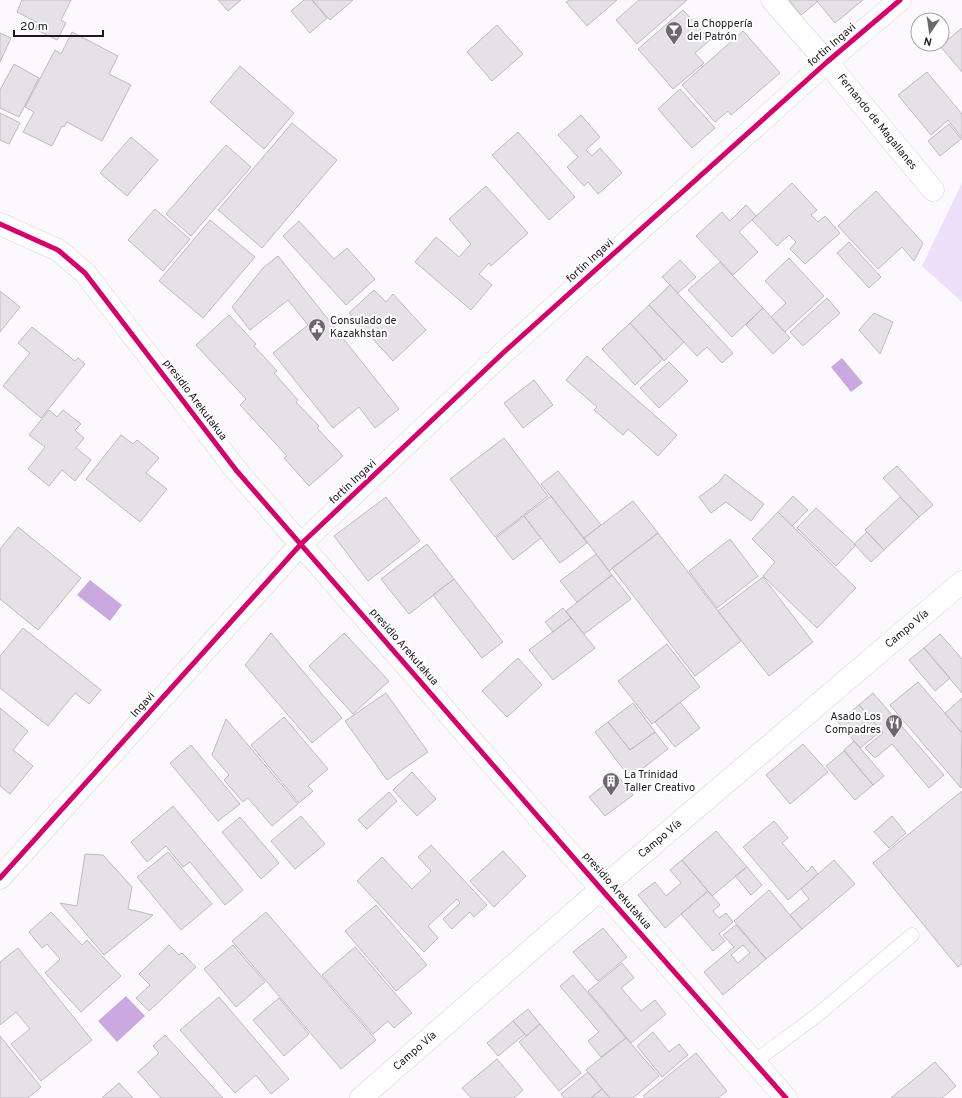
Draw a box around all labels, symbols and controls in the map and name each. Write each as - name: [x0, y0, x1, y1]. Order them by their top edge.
- scale bar: [14, 12, 103, 38]
- north arrow: [910, 12, 950, 52]
- place label: La Choppería del Patrón: [687, 17, 753, 44]
- text: 20 m: [20, 19, 48, 35]
- bar icon: La Choppería del Patrón: [664, 20, 684, 45]
- street label: fortin Ingavi: [805, 20, 859, 70]
- text: N: [923, 33, 933, 48]
- street label: Fernando de Magallanes: [834, 71, 920, 173]
- street label: fortin Ingavi: [563, 236, 617, 286]
- place label: Consulado de Kazakhstan: [330, 314, 397, 341]
- public building icon: Consulado de Kazakhstan: [307, 317, 327, 342]
- street label: presidio Arekutakua: [160, 357, 230, 444]
- street label: fortin Ingavi: [327, 457, 379, 507]
- street label: presidio Arekutakua: [367, 605, 442, 689]
- street label: Campo Vía: [882, 606, 932, 651]
- street label: Ingavi: [128, 689, 158, 721]
- place label: Asado Los Compadres: [825, 710, 881, 737]
- restaurant icon: Asado Los Compadres: [884, 713, 904, 738]
- place label: La Trinidad Taller Creativo: [624, 768, 695, 795]
- building icon: La Trinidad Taller Creativo: [601, 771, 621, 796]
- street label: Campo Vía: [635, 816, 685, 861]
- street label: presidio Arekutakua: [580, 849, 655, 933]
- street label: Campo Vía: [390, 1028, 440, 1074]

